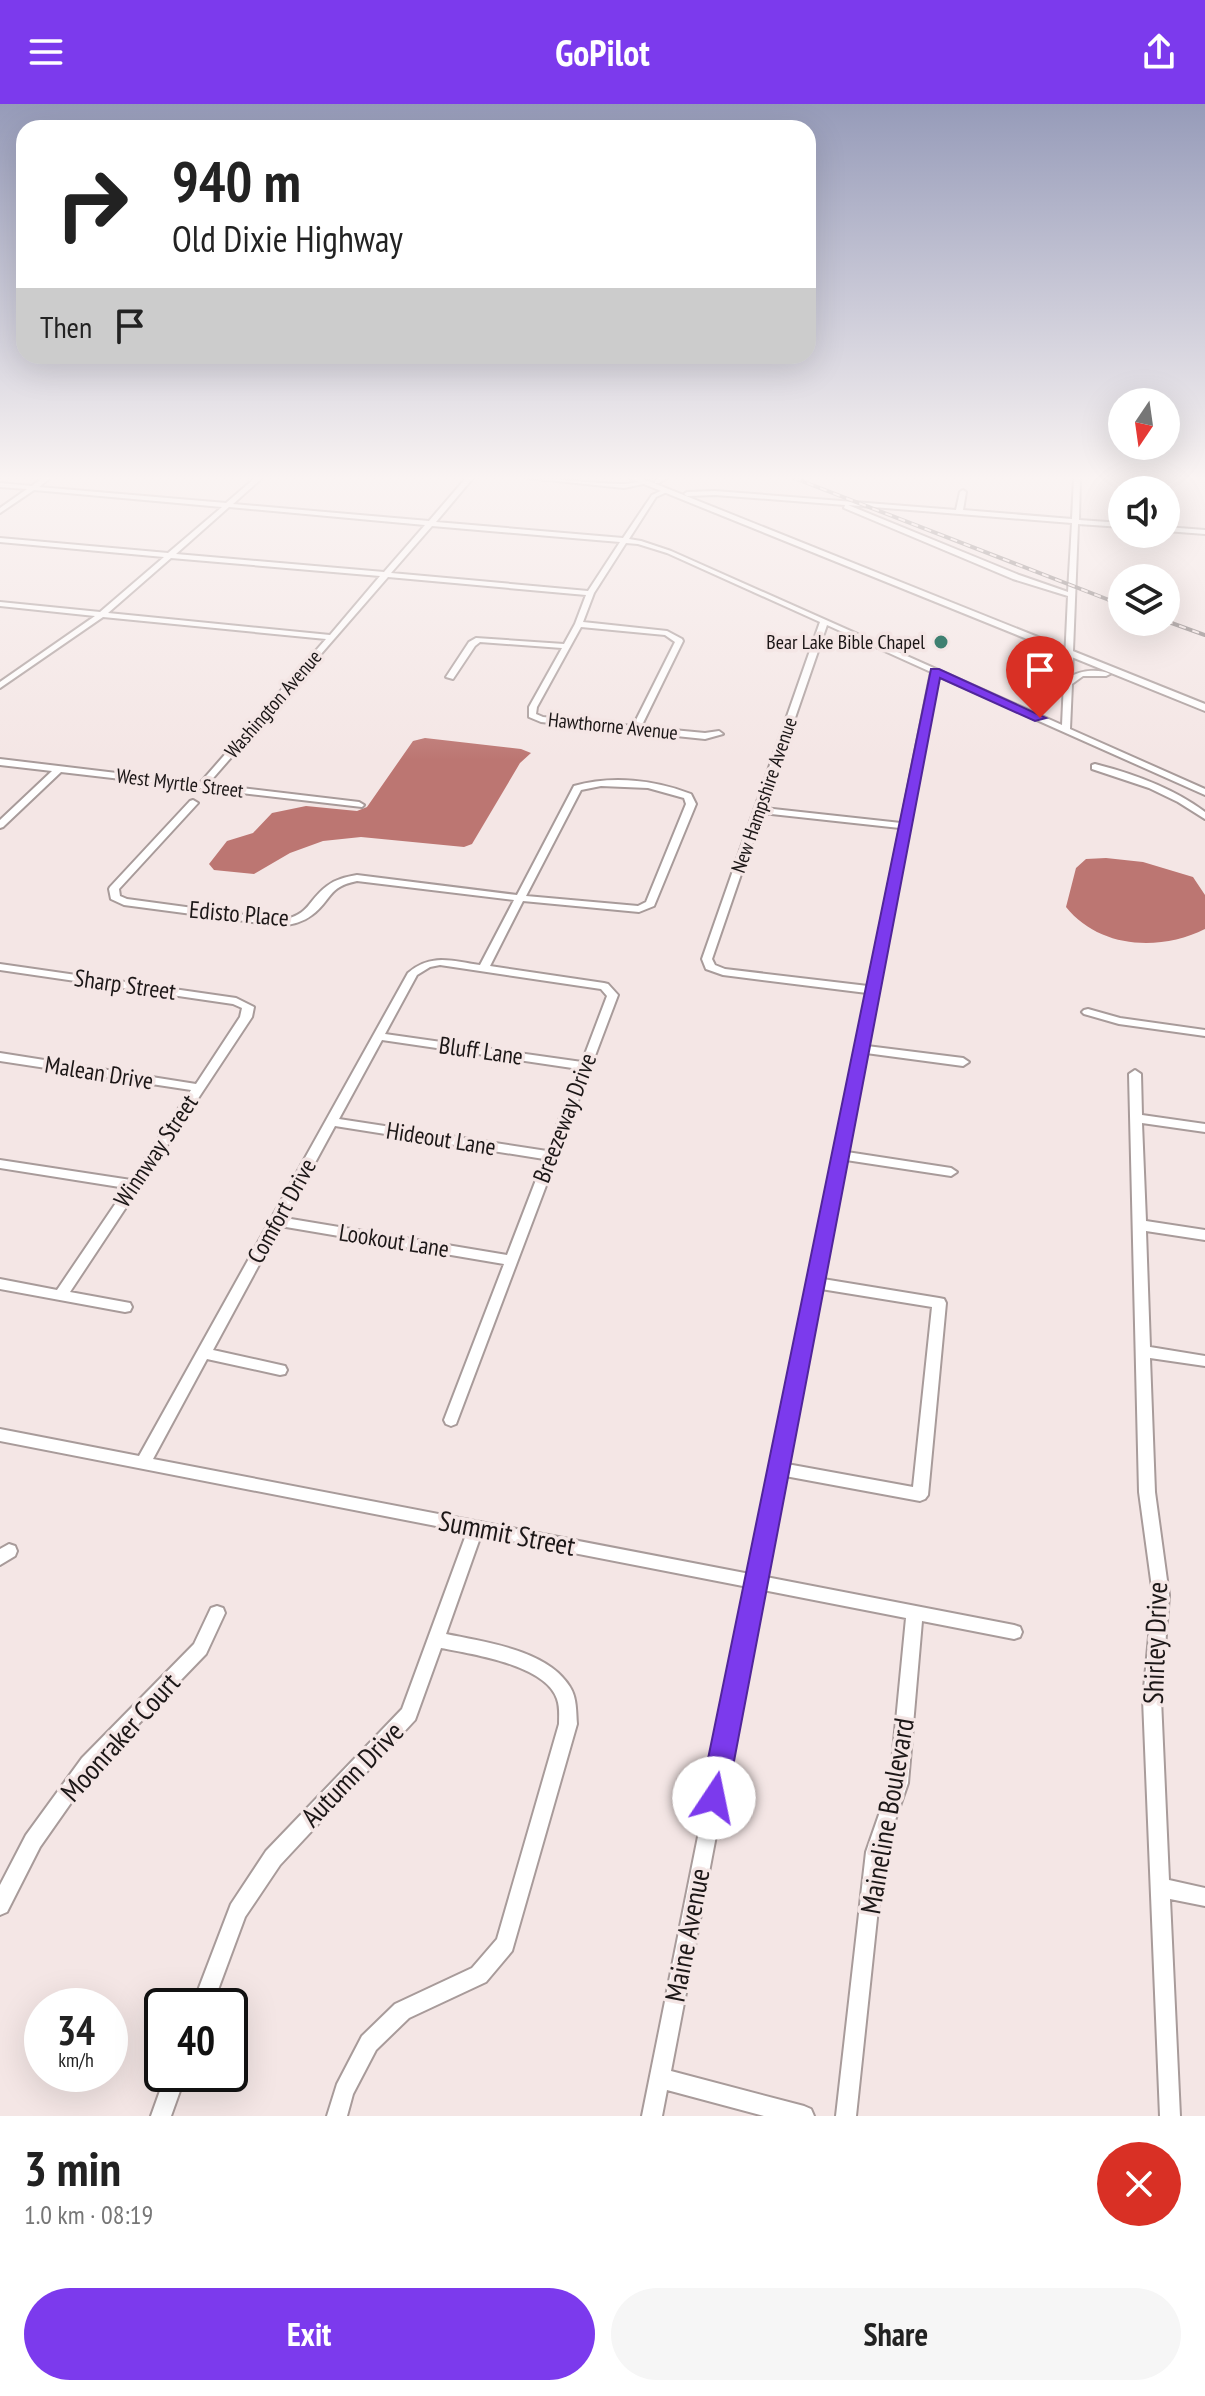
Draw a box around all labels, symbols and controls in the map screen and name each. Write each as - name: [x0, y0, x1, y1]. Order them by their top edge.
- text: GoPilot: [555, 29, 650, 76]
- icon: menu: [24, 30, 68, 74]
- icon: share: [1137, 30, 1181, 74]
- text: 940 m: [172, 145, 301, 217]
- icon: right: [40, 152, 144, 256]
- text: Old Dixie Highway: [172, 215, 403, 262]
- icon: arrive: [108, 304, 152, 348]
- text: Then: [40, 307, 92, 346]
- north arrow: [1108, 388, 1180, 460]
- map controls: [1108, 388, 1180, 636]
- button: sound: [1108, 476, 1180, 548]
- button: layers: [1108, 564, 1180, 636]
- place label: Bear Lake Bible Chapel: [766, 629, 925, 655]
- marker: Bear Lake Bible Chapel: [932, 633, 950, 651]
- pin: [1006, 636, 1074, 718]
- street label: Washington Avenue: [219, 644, 327, 764]
- icon: arrive: [1018, 648, 1062, 692]
- street label: Hawthorne Avenue: [547, 706, 679, 746]
- street label: New Hampshire Avenue: [725, 714, 803, 876]
- street label: West Myrtle Street: [115, 762, 245, 804]
- street label: Edisto Place: [188, 894, 290, 933]
- street label: Sharp Street: [72, 962, 178, 1007]
- street label: Bluff Lane: [437, 1029, 525, 1072]
- street label: Malean Drive: [43, 1049, 155, 1096]
- street label: Breezeway Drive: [526, 1049, 603, 1187]
- street label: Winnway Street: [107, 1088, 205, 1213]
- street label: Hideout Lane: [384, 1115, 498, 1162]
- street label: Comfort Drive: [240, 1153, 323, 1269]
- street label: Lookout Lane: [337, 1217, 451, 1264]
- street label: Summit Street: [436, 1501, 579, 1564]
- street label: Shirley Drive: [1134, 1581, 1175, 1705]
- street label: Moonraker Court: [52, 1664, 188, 1809]
- street label: Autumn Drive: [292, 1713, 411, 1834]
- street label: Maineline Boulevard: [851, 1715, 922, 1917]
- position arrow: [672, 1756, 756, 1840]
- street label: Maine Avenue: [655, 1865, 718, 2005]
- speed limit sign: 40: [144, 1988, 248, 2092]
- text: 34: [57, 2004, 95, 2056]
- text: km/h: [58, 2047, 94, 2073]
- text: 3 min: [24, 2137, 121, 2199]
- button: close: [1097, 2142, 1181, 2226]
- text: 1.0 km · 08:19: [24, 2198, 153, 2231]
- button: Exit: [24, 2288, 595, 2380]
- button: Share: [611, 2288, 1181, 2380]

